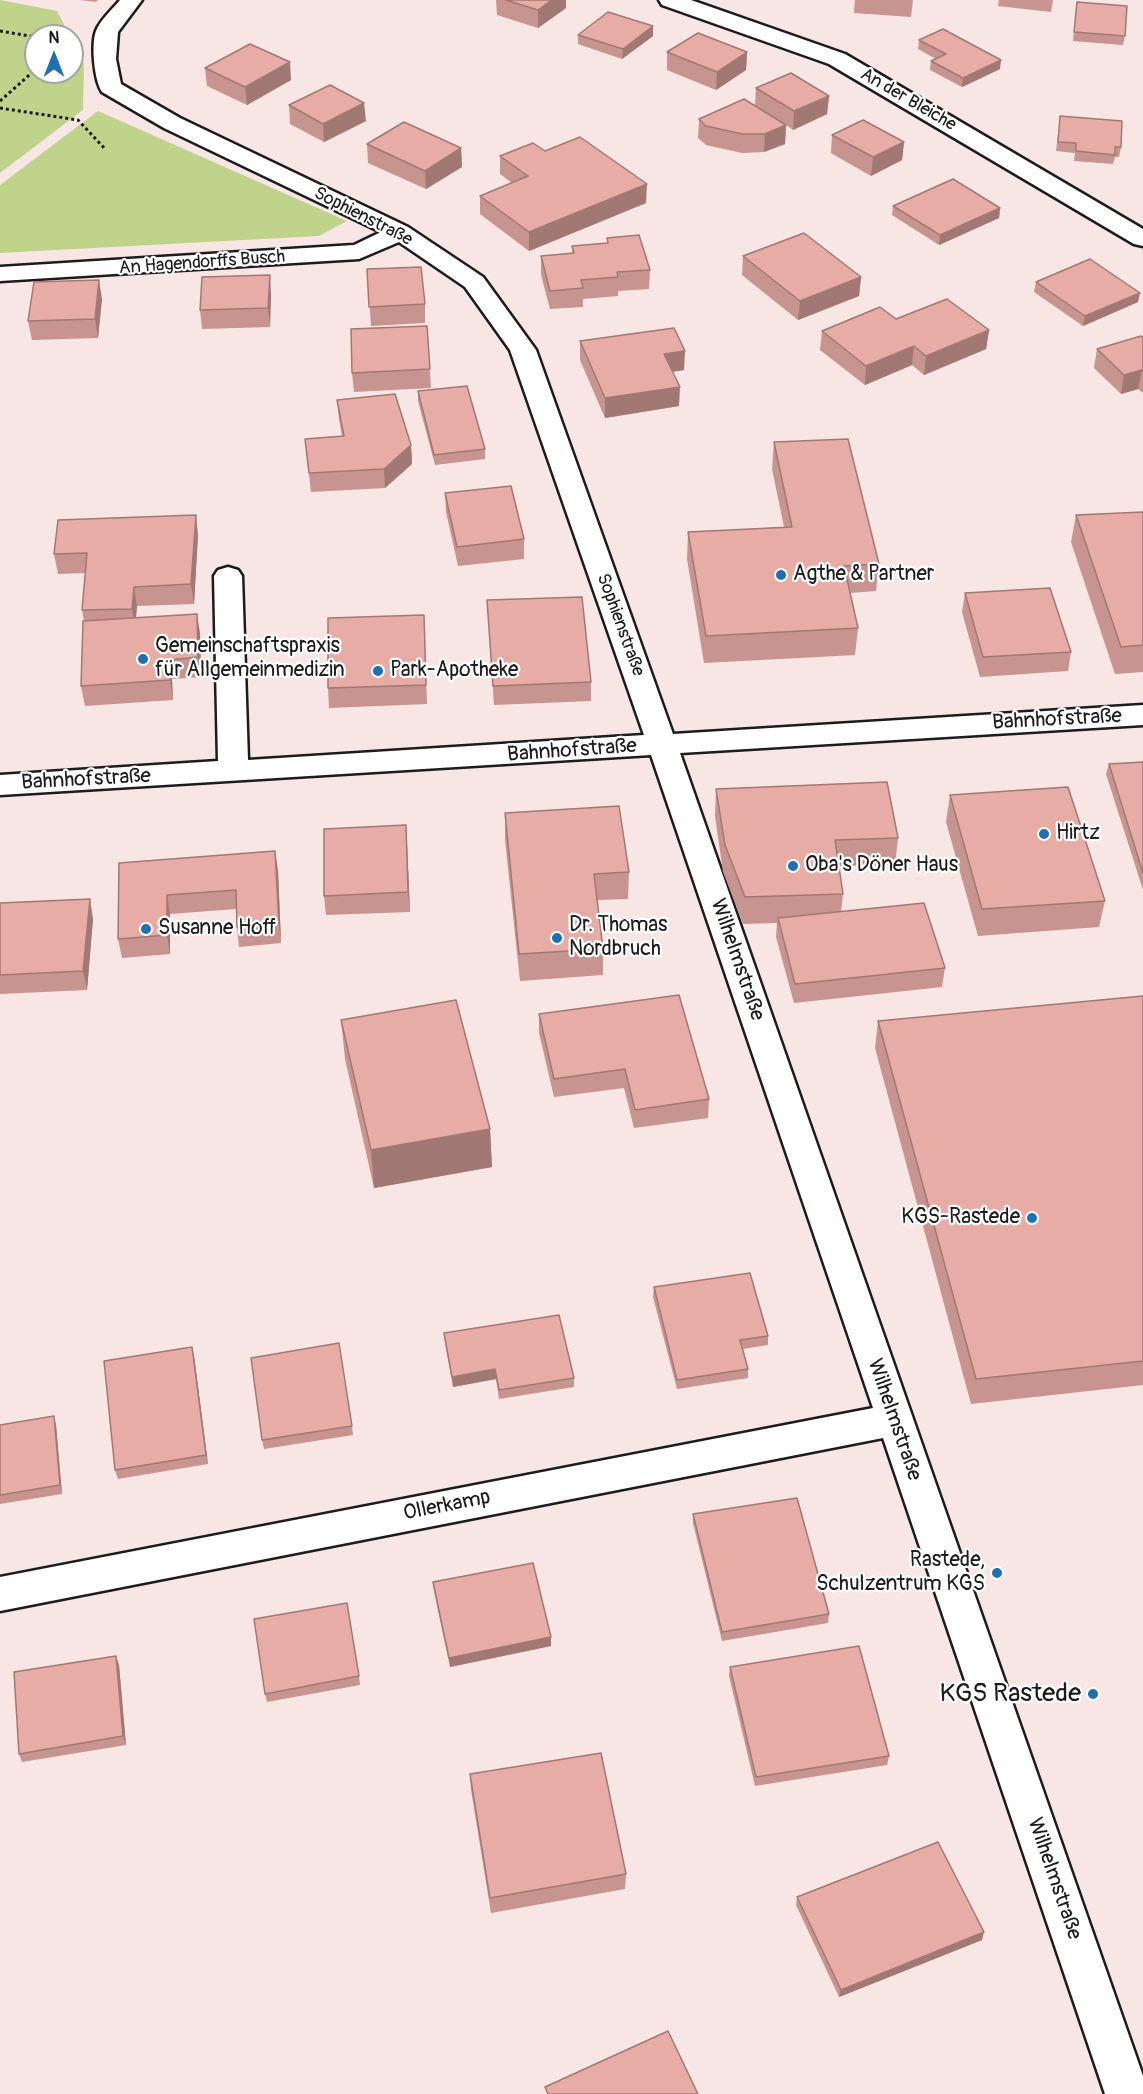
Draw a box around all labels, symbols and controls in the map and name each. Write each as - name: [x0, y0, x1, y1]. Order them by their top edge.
- north arrow: [24, 24, 84, 84]
- text: N: [49, 28, 59, 48]
- street label: An der Bleiche: [856, 64, 960, 136]
- street label: Sophienstraße: [310, 183, 416, 251]
- street label: An Hagendorffs Busch: [118, 246, 286, 280]
- place label: Agthe & Partner: [793, 562, 934, 588]
- marker: Agthe & Partner: [774, 568, 788, 582]
- street label: Sophienstraße: [591, 571, 649, 679]
- place label: Gemeinschaftspraxis für Allgemeinmedizin: [155, 634, 345, 684]
- marker: Gemeinschaftspraxis für Allgemeinmedizin: [136, 652, 150, 666]
- place label: Park-Apotheke: [390, 658, 518, 684]
- marker: Park-Apotheke: [371, 664, 385, 678]
- street label: Bahnhofstraße: [991, 704, 1123, 736]
- street label: Bahnhofstraße: [506, 734, 638, 768]
- street label: Bahnhofstraße: [20, 764, 152, 796]
- place label: Hirtz: [1056, 821, 1100, 847]
- marker: Hirtz: [1037, 827, 1051, 841]
- place label: Oba's Döner Haus: [805, 853, 958, 879]
- marker: Oba's Döner Haus: [786, 859, 800, 873]
- street label: Wilhelmstraße: [704, 896, 770, 1024]
- place label: Dr. Thomas Nordbruch: [569, 913, 668, 963]
- place label: Susanne Hoff: [158, 916, 276, 942]
- marker: Susanne Hoff: [139, 922, 153, 936]
- marker: Dr. Thomas Nordbruch: [550, 931, 564, 945]
- place label: KGS-Rastede: [901, 1205, 1020, 1231]
- marker: KGS-Rastede: [1025, 1211, 1039, 1225]
- street label: Wilhelmstraße: [861, 1356, 927, 1484]
- street label: Ollerkamp: [401, 1485, 493, 1527]
- place label: Rastede, Schulzentrum KGS: [816, 1548, 985, 1598]
- marker: Rastede, Schulzentrum KGS: [990, 1566, 1004, 1580]
- place label: KGS Rastede: [939, 1678, 1081, 1710]
- marker: KGS Rastede: [1086, 1687, 1100, 1701]
- street label: Wilhelmstraße: [1021, 1815, 1087, 1943]

